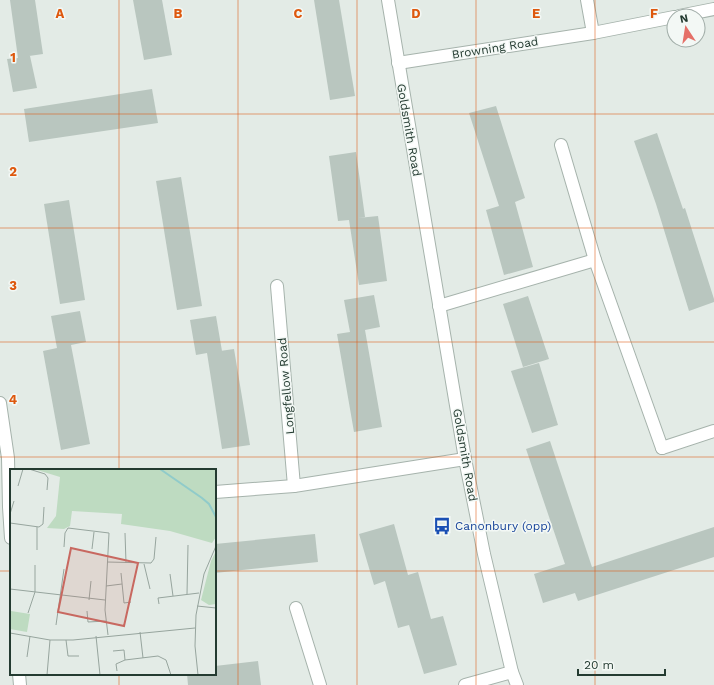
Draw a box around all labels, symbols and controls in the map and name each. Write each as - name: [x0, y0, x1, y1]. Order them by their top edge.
- text: A: [56, 6, 65, 21]
- text: B: [174, 6, 183, 21]
- text: C: [294, 6, 303, 21]
- text: D: [411, 6, 421, 21]
- text: E: [532, 6, 540, 21]
- text: F: [650, 6, 658, 21]
- north arrow: [666, 8, 706, 48]
- text: N: [679, 12, 689, 26]
- street label: Browning Road: [451, 34, 539, 62]
- text: 1: [10, 50, 16, 65]
- street label: Goldsmith Road: [394, 83, 424, 177]
- text: 2: [9, 164, 17, 179]
- text: 3: [9, 278, 17, 293]
- street label: Longfellow Road: [275, 337, 297, 435]
- text: 4: [9, 392, 18, 407]
- street label: Goldsmith Road: [450, 408, 480, 502]
- inset map: [10, 469, 216, 675]
- bus stop icon: Canonbury (opp): [432, 516, 452, 536]
- place label: Canonbury (opp): [455, 519, 551, 533]
- scale bar: [578, 651, 665, 677]
- text: 20 m: [584, 658, 614, 672]

